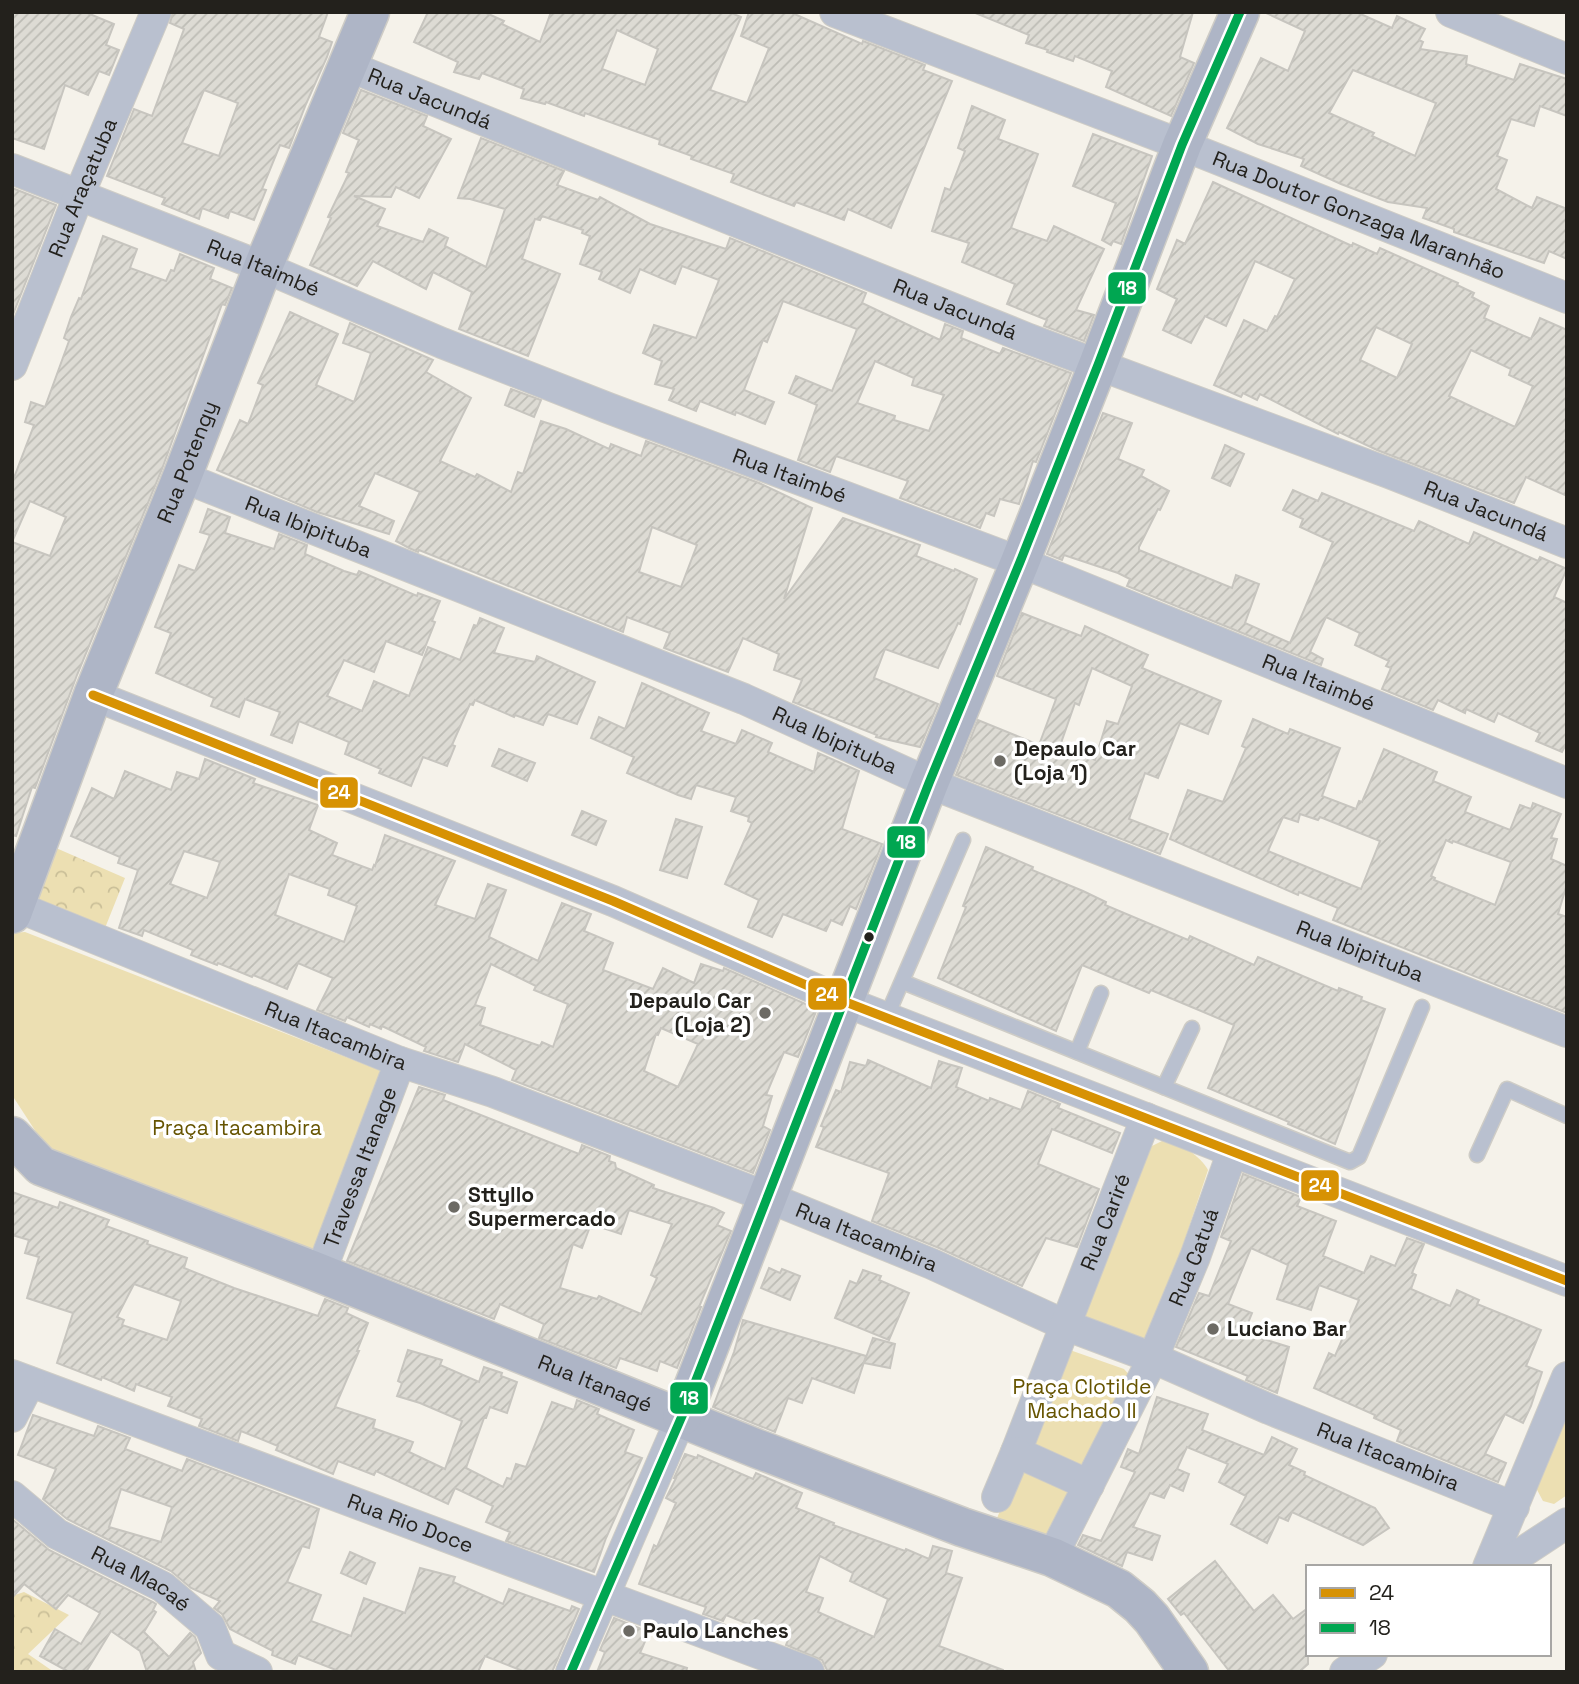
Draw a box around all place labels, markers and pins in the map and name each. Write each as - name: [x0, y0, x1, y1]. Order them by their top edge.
- place label: Depaulo Car (Loja 1): [1014, 735, 1136, 786]
- marker: Depaulo Car (Loja 1): [992, 753, 1008, 769]
- unlabelled marker: [862, 930, 876, 944]
- place label: Depaulo Car (Loja 2): [629, 987, 751, 1038]
- marker: Depaulo Car (Loja 2): [757, 1005, 773, 1021]
- place label: Sttyllo Supermercado: [468, 1181, 616, 1232]
- marker: Sttyllo Supermercado: [446, 1199, 462, 1215]
- place label: Luciano Bar: [1227, 1315, 1347, 1342]
- marker: Luciano Bar: [1205, 1321, 1221, 1337]
- place label: Paulo Lanches: [643, 1617, 789, 1644]
- marker: Paulo Lanches: [621, 1623, 637, 1639]

